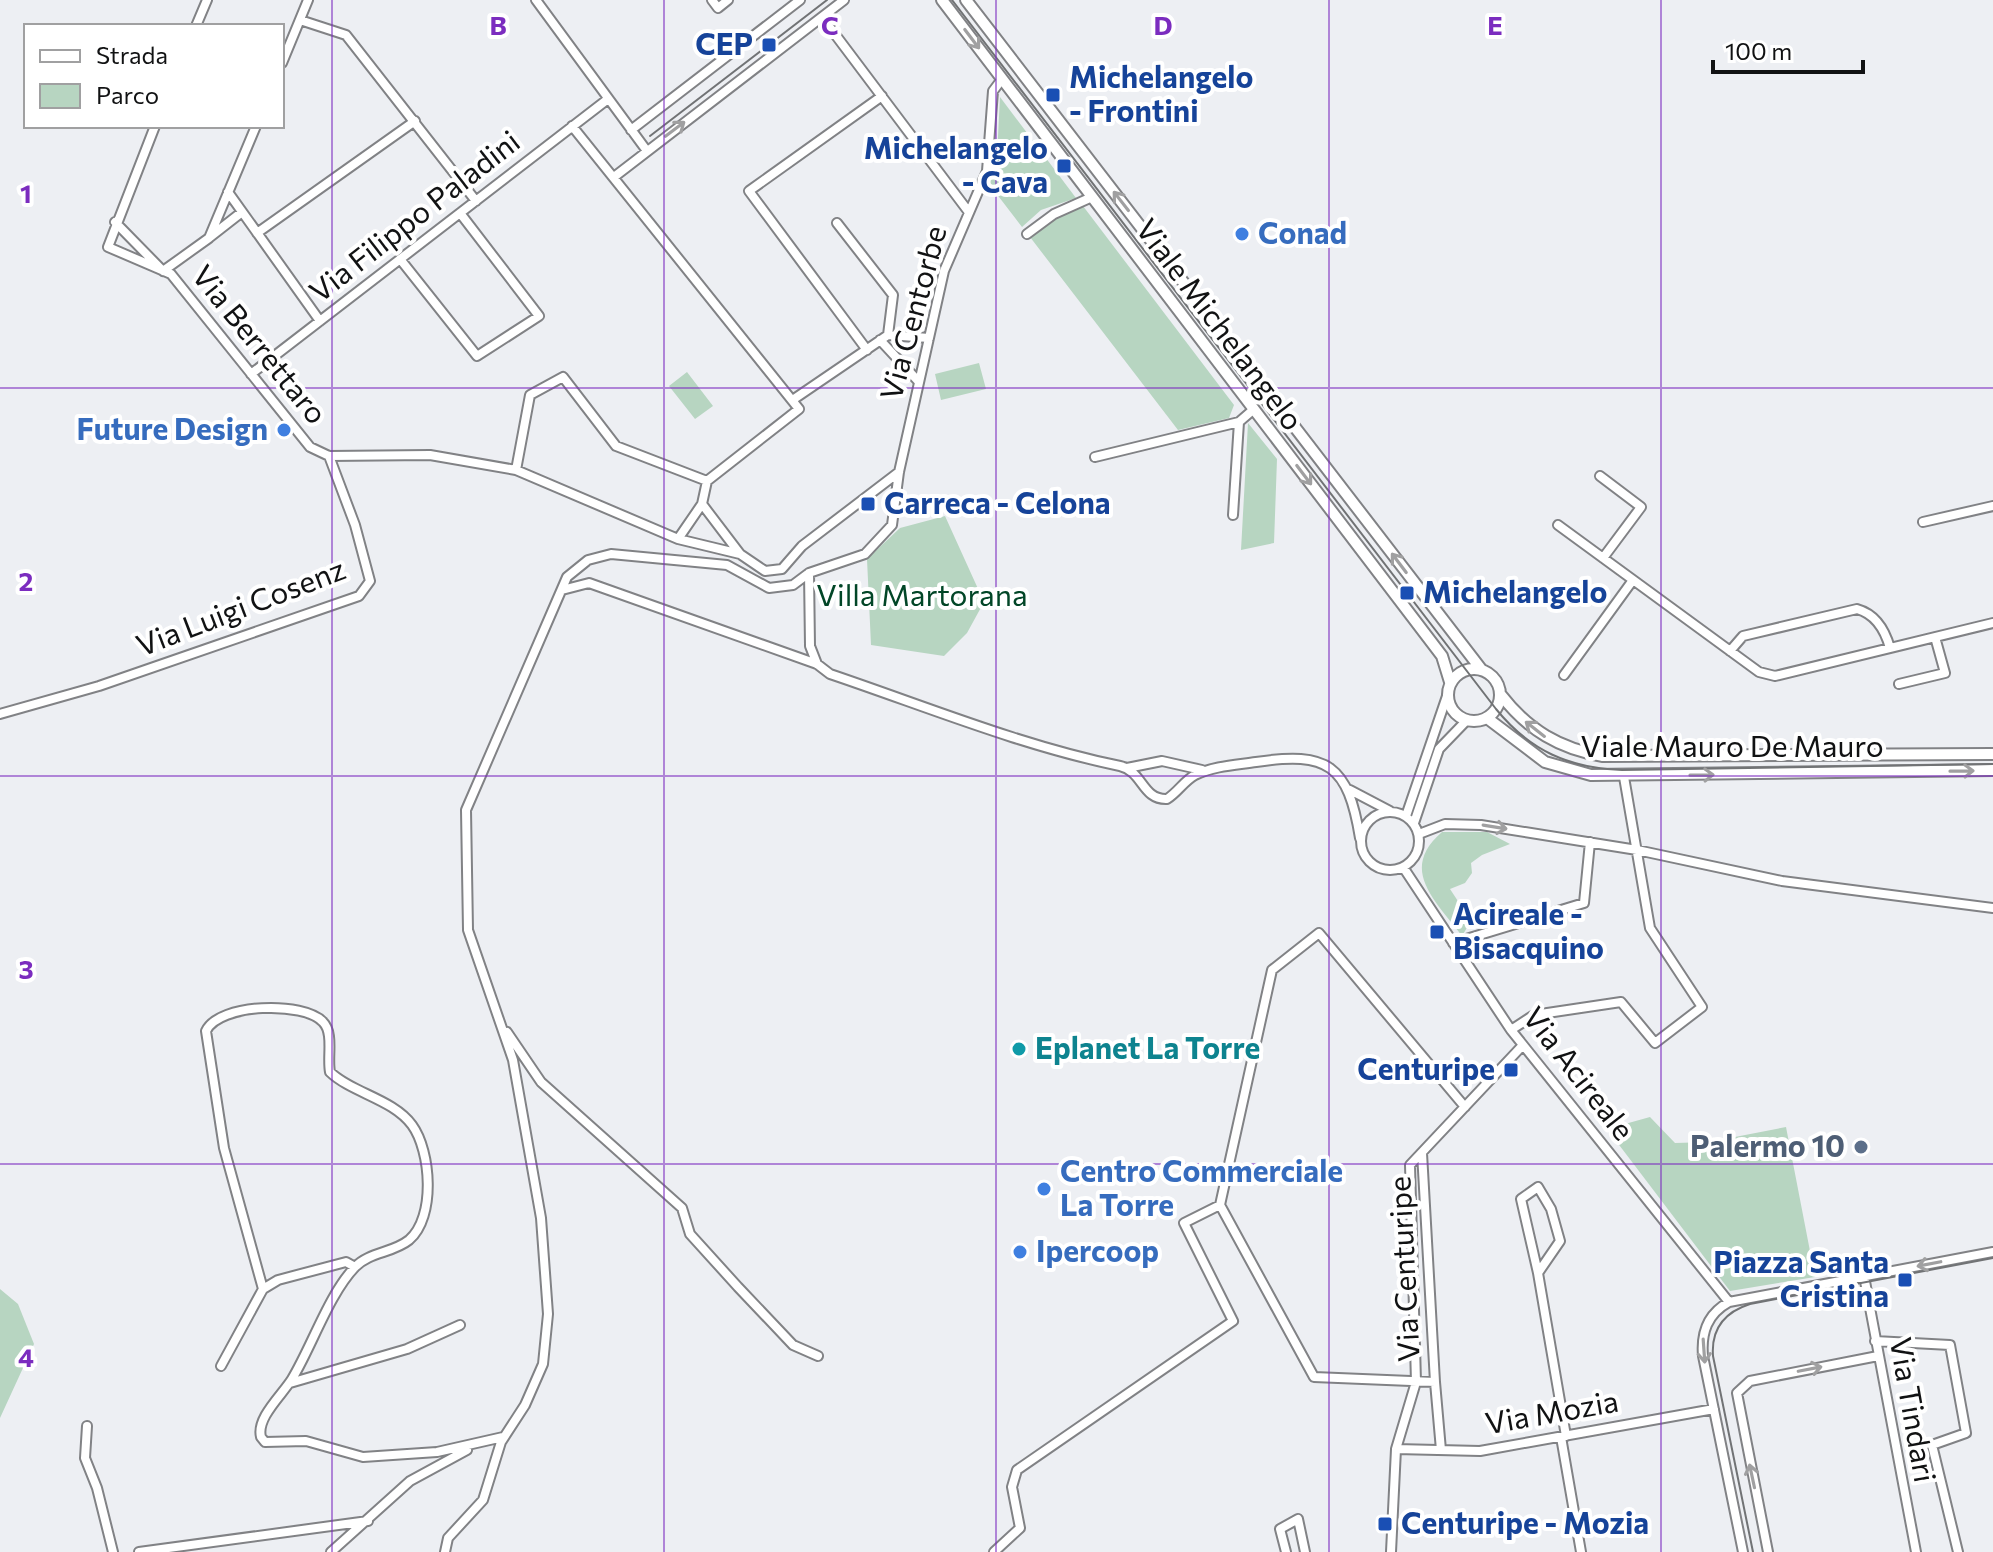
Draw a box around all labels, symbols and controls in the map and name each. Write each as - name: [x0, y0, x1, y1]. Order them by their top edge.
- text: B: [489, 9, 507, 40]
- text: C: [821, 9, 839, 40]
- text: D: [1153, 9, 1173, 40]
- text: E: [1487, 9, 1503, 40]
- legend: [24, 24, 284, 128]
- place label: CEP: [695, 24, 753, 61]
- scale bar: [1713, 24, 1863, 74]
- one-way arrow: [964, 28, 981, 50]
- marker: CEP: [760, 36, 778, 54]
- text: 100 m: [1725, 36, 1792, 65]
- text: Strada: [96, 40, 168, 69]
- place label: Michelangelo - Frontini: [1069, 57, 1253, 128]
- text: Parco: [96, 80, 159, 109]
- marker: Michelangelo - Frontini: [1044, 86, 1062, 104]
- street label: Via Filippo Paladini: [301, 121, 526, 309]
- one-way arrow: [664, 121, 685, 138]
- place label: Michelangelo - Cava: [864, 128, 1048, 199]
- marker: Michelangelo - Cava: [1055, 157, 1073, 175]
- text: 1: [20, 177, 32, 208]
- one-way arrow: [1113, 191, 1130, 212]
- street label: Viale Michelangelo: [1129, 210, 1313, 437]
- place label: Conad: [1258, 213, 1347, 250]
- street label: Via Centorbe: [871, 221, 953, 404]
- marker: Conad: [1233, 225, 1251, 243]
- street label: Via Berrettaro: [186, 257, 336, 430]
- place label: Future Design: [77, 409, 268, 446]
- marker: Future Design: [275, 421, 293, 439]
- one-way arrow: [1296, 464, 1313, 485]
- place label: Carreca - Celona: [884, 483, 1111, 520]
- marker: Carreca - Celona: [859, 495, 877, 513]
- street label: Via Luigi Cosenz: [130, 549, 350, 663]
- one-way arrow: [1390, 553, 1407, 574]
- text: 2: [19, 565, 33, 596]
- place label: Michelangelo: [1423, 572, 1607, 609]
- park label: Villa Martorana: [816, 575, 1028, 612]
- marker: Michelangelo: [1398, 584, 1416, 602]
- one-way arrow: [1525, 720, 1546, 737]
- street label: Viale Mauro De Mauro: [1580, 726, 1884, 763]
- one-way arrow: [1948, 763, 1975, 779]
- one-way arrow: [1688, 768, 1715, 783]
- one-way arrow: [1481, 820, 1507, 835]
- place label: Acireale - Bisacquino: [1453, 894, 1604, 965]
- marker: Acireale - Bisacquino: [1428, 923, 1446, 941]
- text: 3: [18, 953, 34, 984]
- street label: Via Acireale: [1517, 999, 1643, 1146]
- place label: Eplanet La Torre: [1035, 1028, 1260, 1065]
- marker: Eplanet La Torre: [1010, 1040, 1028, 1058]
- place label: Centuripe: [1357, 1049, 1495, 1086]
- marker: Centuripe: [1502, 1061, 1520, 1079]
- place label: Palermo 10: [1690, 1126, 1845, 1163]
- marker: Palermo 10: [1852, 1138, 1870, 1156]
- place label: Centro Commerciale La Torre: [1060, 1151, 1343, 1222]
- street label: Via Centuripe: [1379, 1175, 1426, 1363]
- marker: Centro Commerciale La Torre: [1035, 1180, 1053, 1198]
- place label: Ipercoop: [1036, 1231, 1159, 1268]
- place label: Piazza Santa Cristina: [1713, 1242, 1889, 1313]
- marker: Ipercoop: [1011, 1243, 1029, 1261]
- one-way arrow: [1916, 1257, 1942, 1272]
- marker: Piazza Santa Cristina: [1896, 1271, 1914, 1289]
- street label: Via Tindari: [1884, 1334, 1945, 1485]
- one-way arrow: [1697, 1337, 1712, 1363]
- text: 4: [18, 1341, 34, 1372]
- one-way arrow: [1796, 1361, 1822, 1376]
- street label: Via Mozia: [1482, 1381, 1621, 1440]
- one-way arrow: [1744, 1463, 1759, 1489]
- place label: Centuripe - Mozia: [1401, 1503, 1649, 1540]
- marker: Centuripe - Mozia: [1376, 1515, 1394, 1533]

